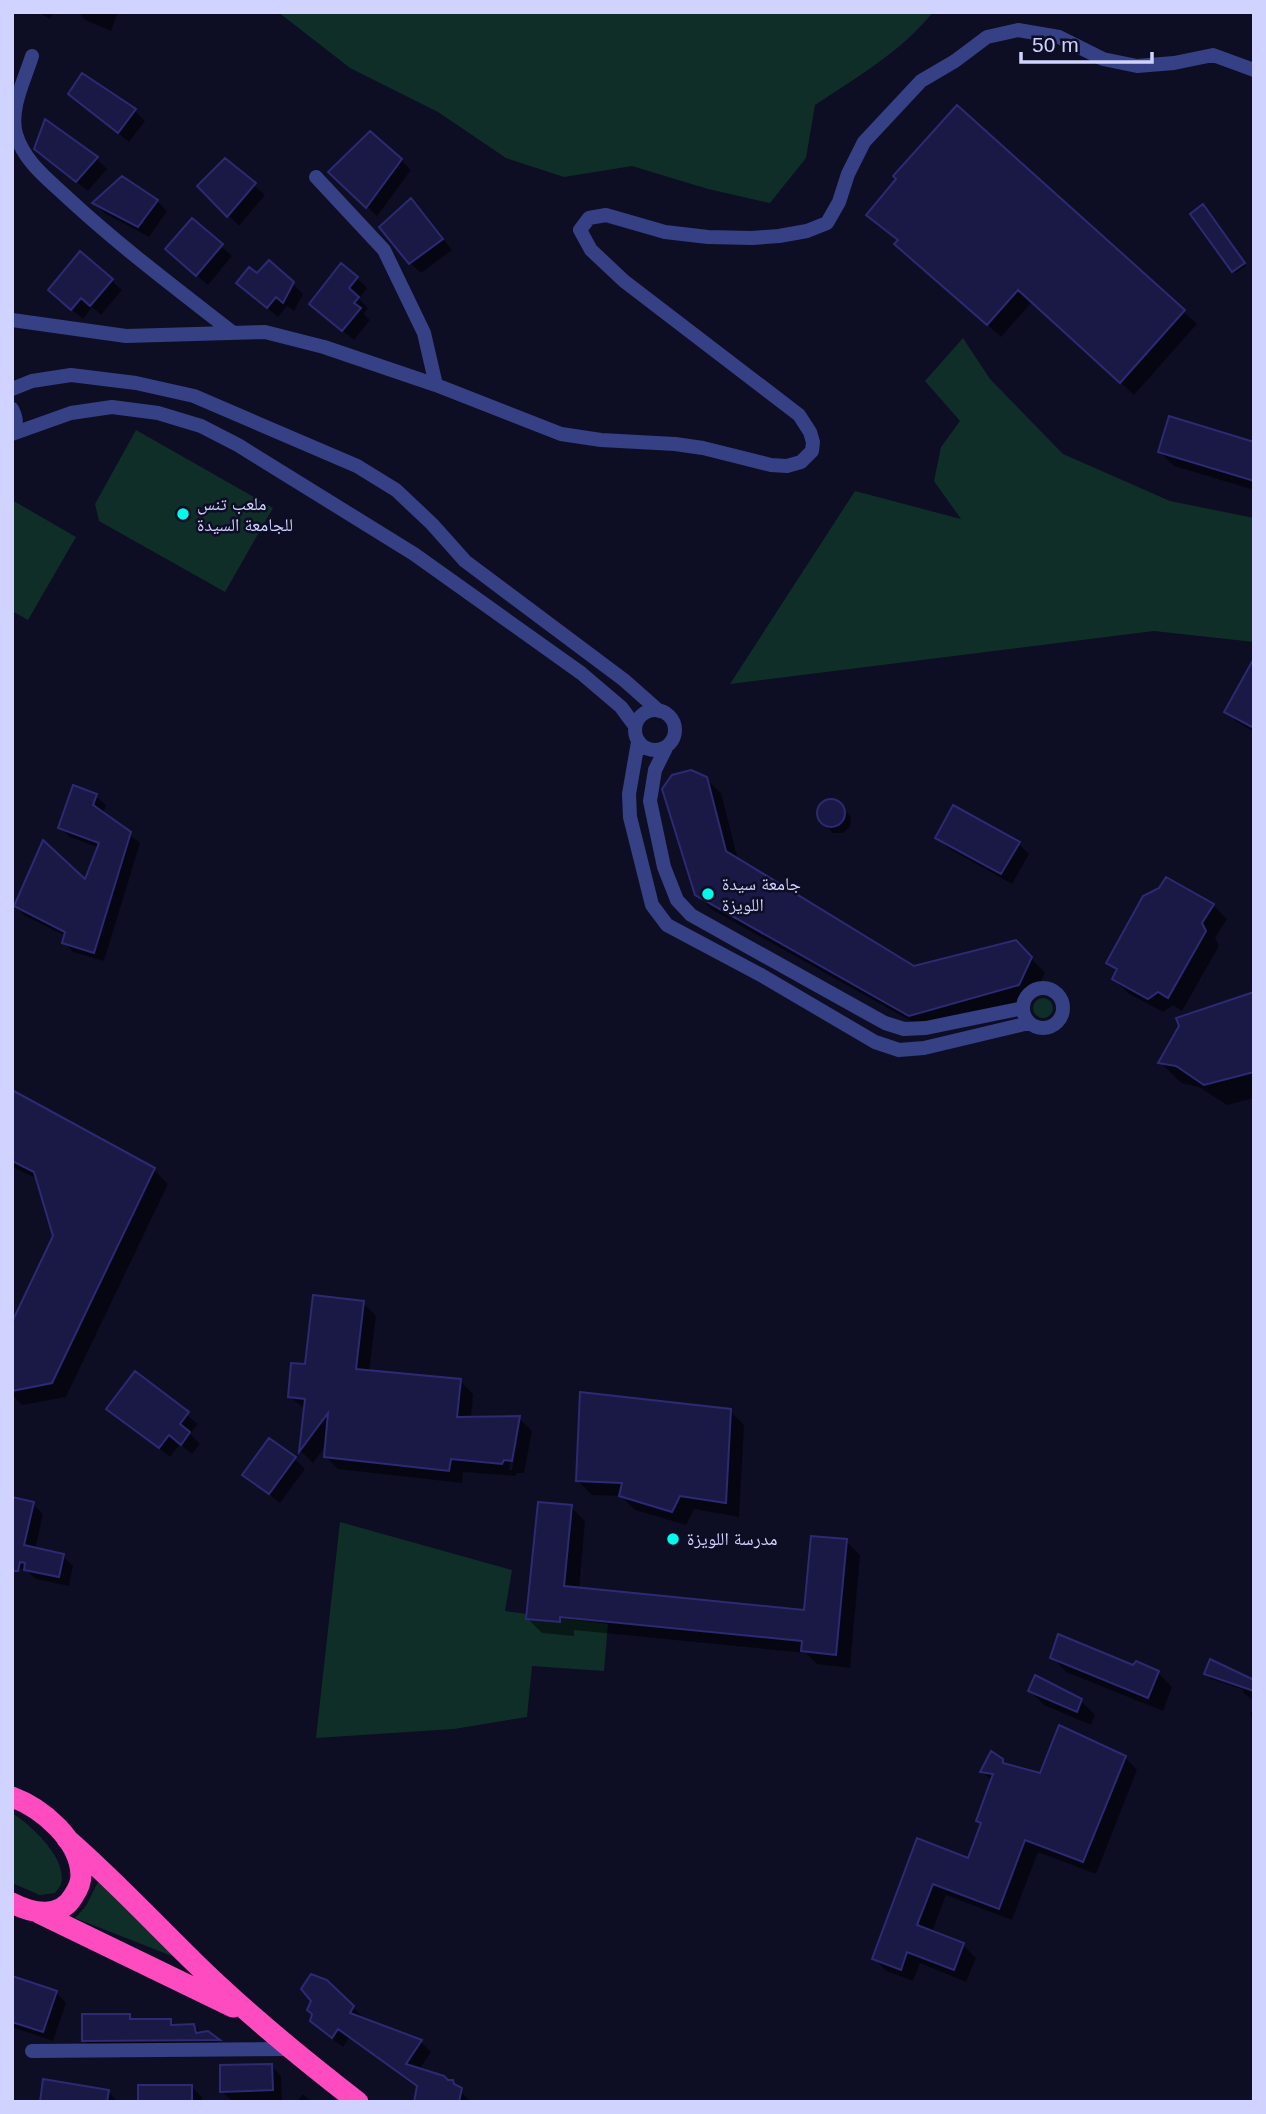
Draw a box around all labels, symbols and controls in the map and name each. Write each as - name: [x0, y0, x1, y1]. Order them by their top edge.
- scale bar: [1021, 21, 1152, 65]
- text: 50 m: [1032, 33, 1079, 56]
- place label: ملعب تنس للجامعة السيدة: [197, 494, 293, 535]
- marker: ملعب تنس للجامعة السيدة: [175, 506, 191, 522]
- place label: جامعة سيدة اللويزة: [722, 874, 801, 915]
- marker: جامعة سيدة اللويزة: [700, 886, 716, 902]
- place label: مدرسة اللويزة: [687, 1529, 777, 1549]
- marker: مدرسة اللويزة: [665, 1531, 681, 1547]

